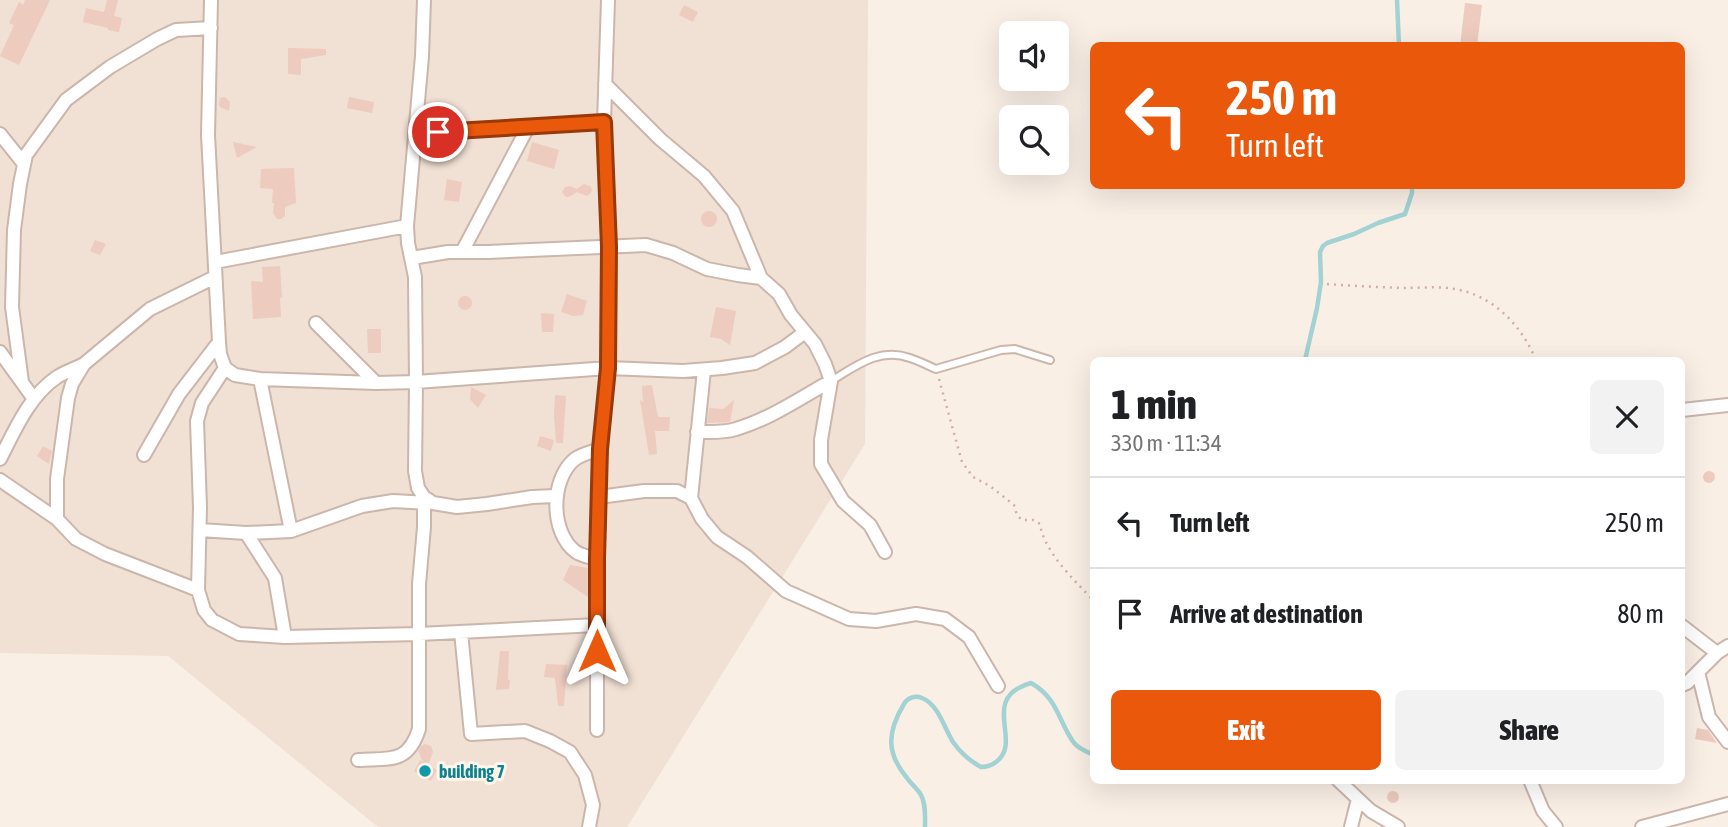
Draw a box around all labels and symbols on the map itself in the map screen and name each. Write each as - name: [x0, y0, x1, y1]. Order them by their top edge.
- pin: [408, 102, 468, 162]
- position arrow: [560, 614, 634, 688]
- place label: building 7: [439, 761, 505, 782]
- marker: building 7: [417, 763, 433, 779]

